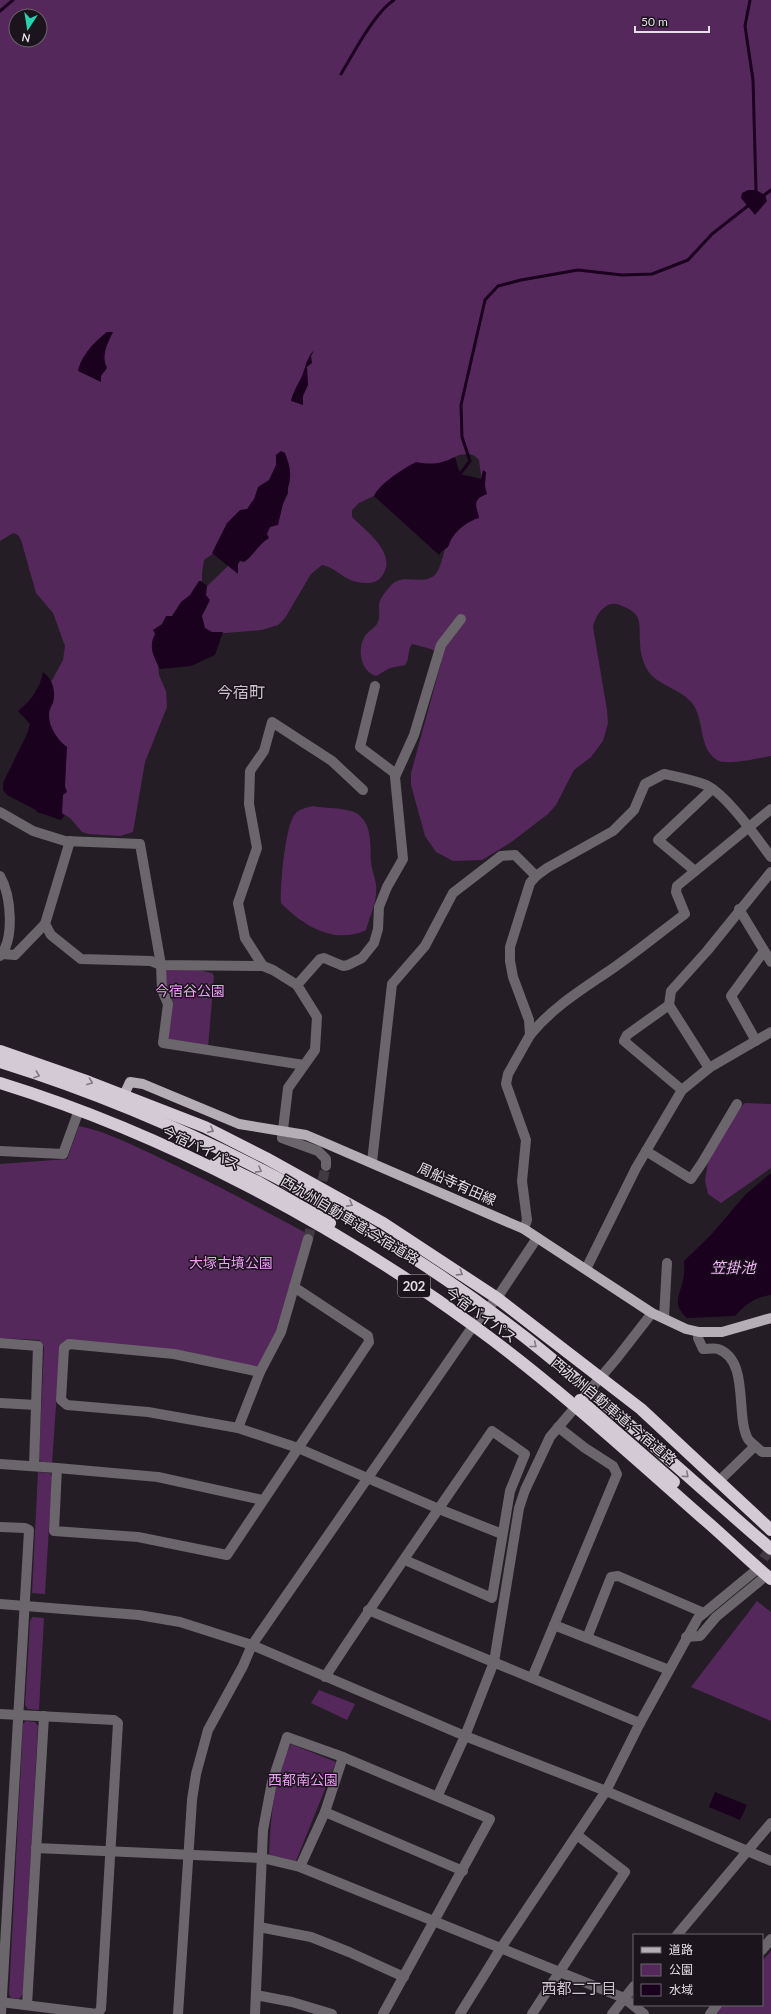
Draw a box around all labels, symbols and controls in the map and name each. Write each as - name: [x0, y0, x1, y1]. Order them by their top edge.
- north arrow: [8, 8, 48, 48]
- scale bar: [635, 8, 709, 34]
- text: 50 m: [641, 14, 668, 29]
- text: N: [20, 31, 31, 46]
- district label: 今宿町: [217, 682, 265, 701]
- park label: 今宿谷公園: [155, 982, 225, 999]
- one-way arrow: [33, 1070, 40, 1079]
- one-way arrow: [86, 1077, 93, 1085]
- street label: 今宿バイパス: [160, 1122, 243, 1173]
- one-way arrow: [206, 1125, 214, 1133]
- street label: 周船寺有田線: [415, 1159, 499, 1208]
- one-way arrow: [255, 1165, 262, 1173]
- street label: 西九州自動車道;今宿道路: [278, 1172, 422, 1267]
- one-way arrow: [346, 1200, 353, 1207]
- park label: 大塚古墳公園: [189, 1254, 273, 1271]
- water label: 笠掛池: [710, 1258, 757, 1276]
- one-way arrow: [456, 1268, 463, 1276]
- road number: 202: [398, 1275, 430, 1297]
- street label: 今宿バイパス: [442, 1283, 520, 1346]
- one-way arrow: [529, 1340, 536, 1347]
- street label: 西九州自動車道;今宿道路: [548, 1353, 680, 1468]
- one-way arrow: [681, 1470, 688, 1477]
- park label: 西都南公園: [268, 1771, 338, 1788]
- legend: [633, 1934, 763, 2006]
- text: 道路: [669, 1942, 693, 1957]
- text: 公園: [669, 1962, 693, 1977]
- district label: 西都二丁目: [541, 1979, 617, 1997]
- text: 水域: [669, 1982, 693, 1997]

